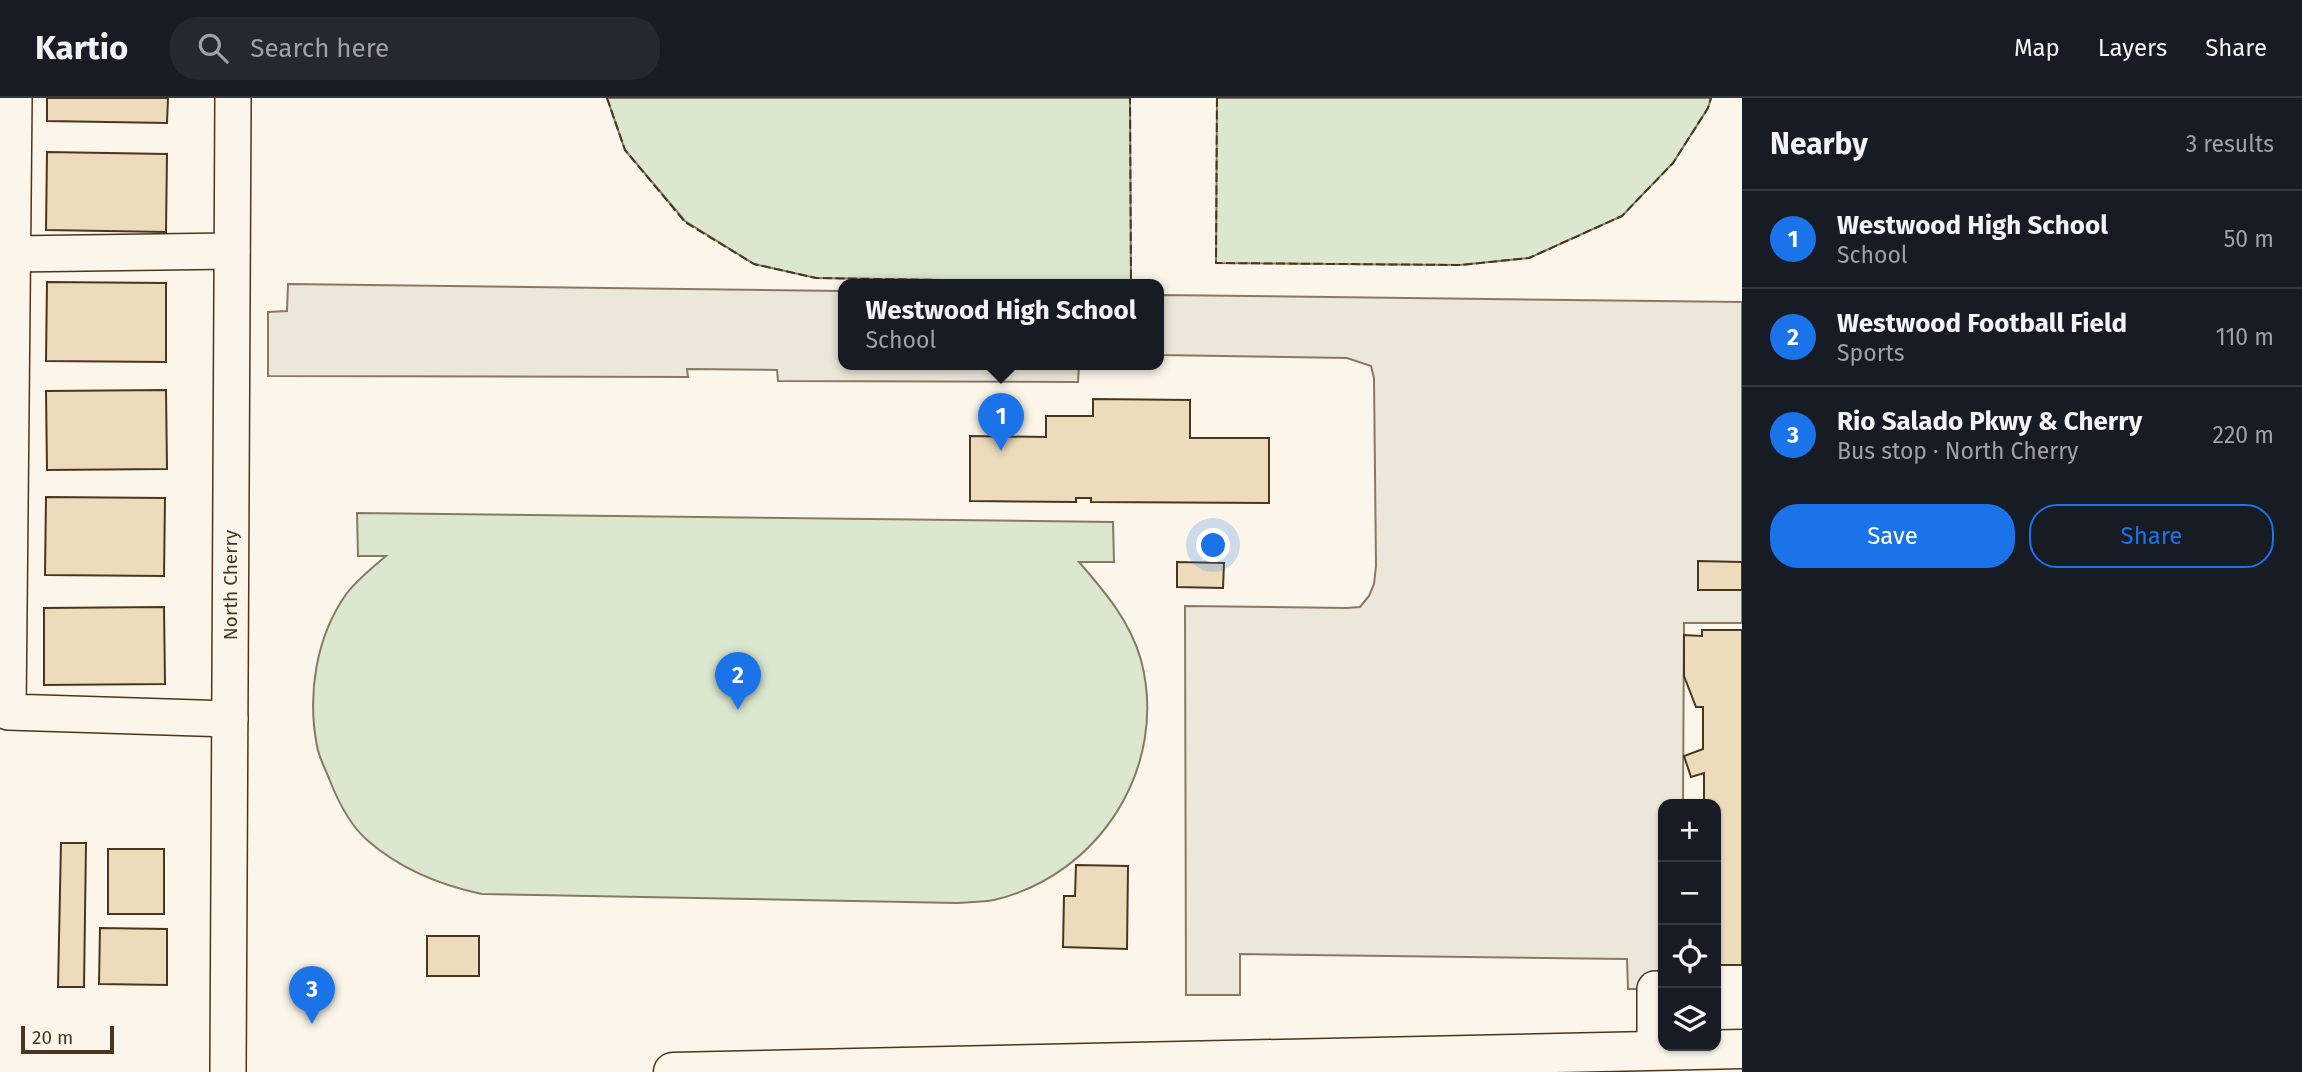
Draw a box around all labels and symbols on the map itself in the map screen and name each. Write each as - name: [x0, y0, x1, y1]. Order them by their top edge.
- pin: 1: [978, 393, 1024, 451]
- your location: [1196, 528, 1230, 562]
- street label: North Cherry: [219, 529, 242, 640]
- pin: 2: [715, 652, 761, 710]
- pin: 3: [289, 966, 335, 1024]
- scale bar: [21, 1023, 114, 1055]

